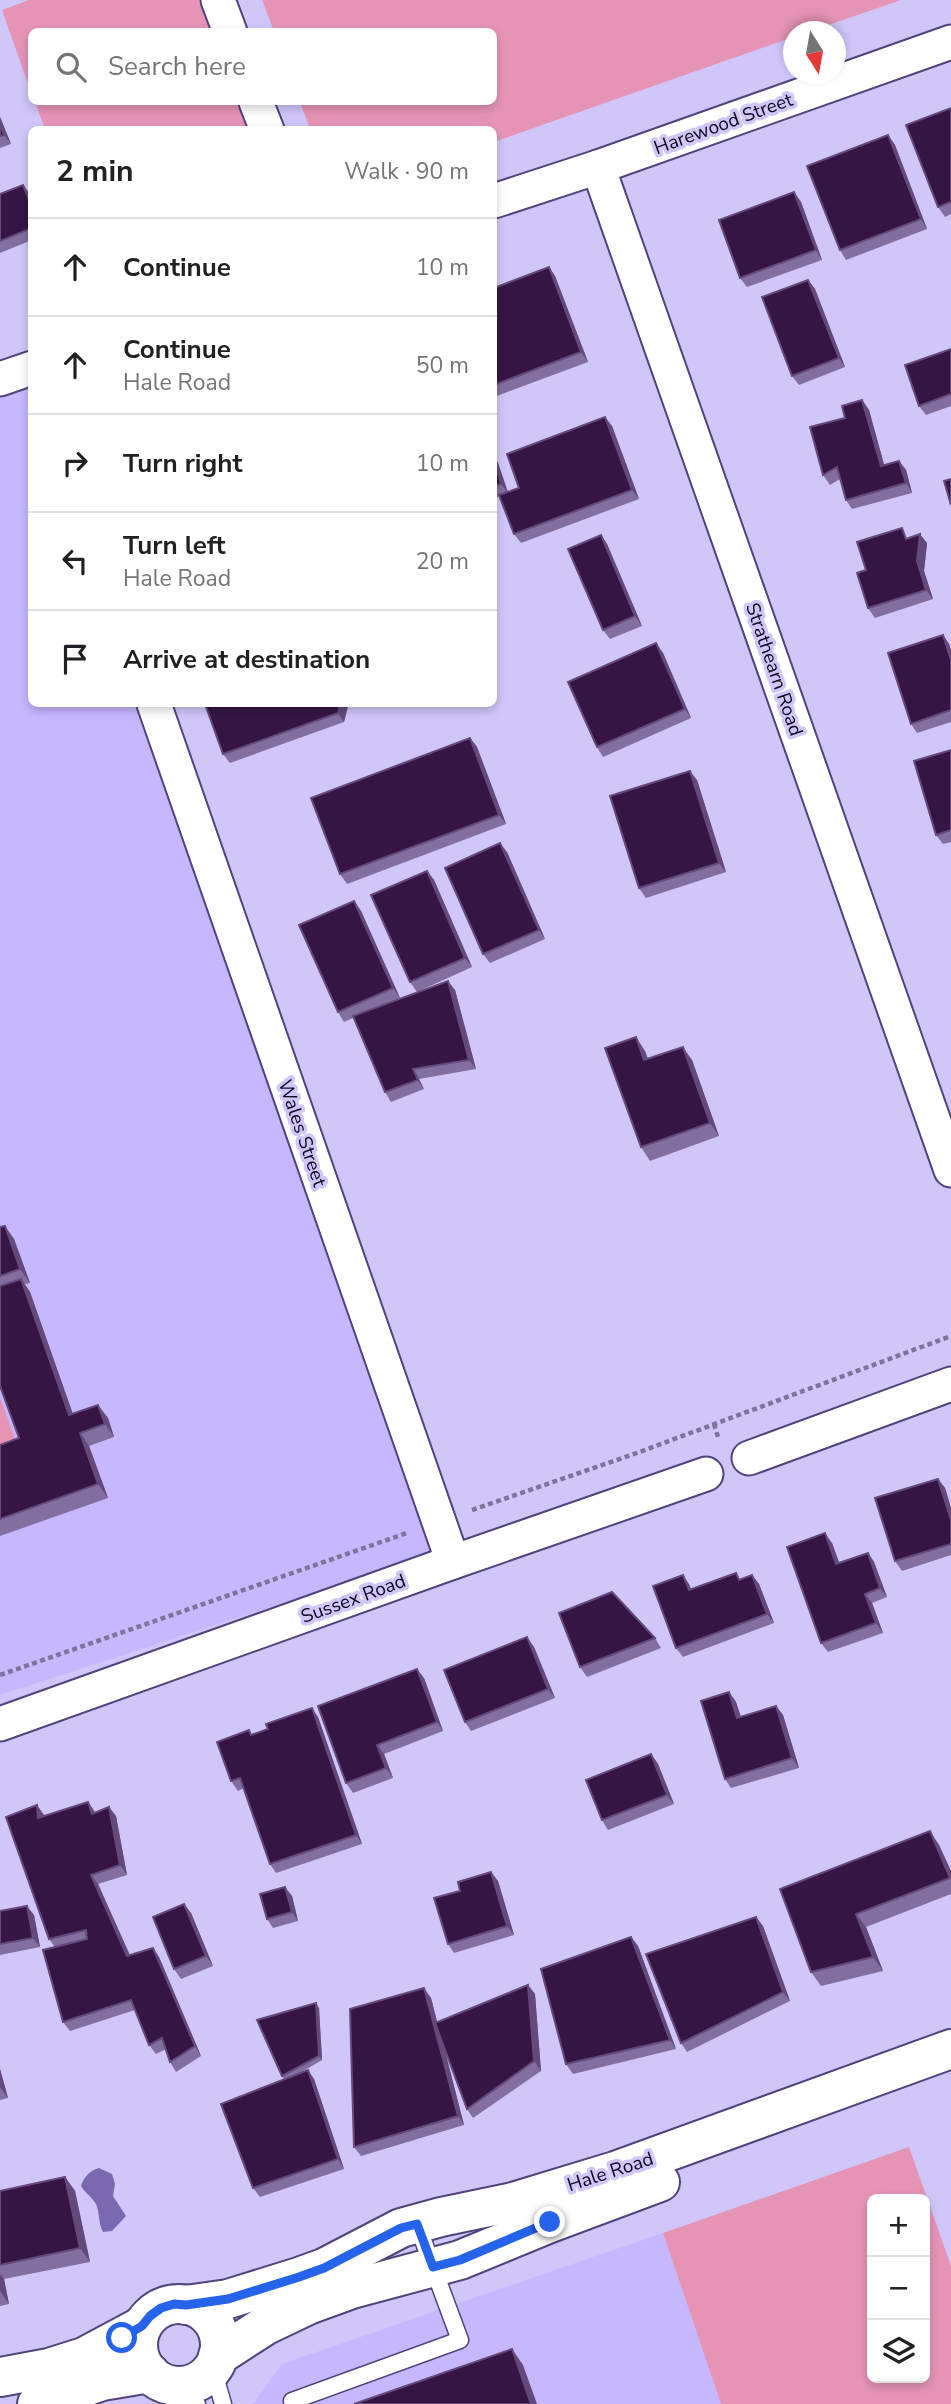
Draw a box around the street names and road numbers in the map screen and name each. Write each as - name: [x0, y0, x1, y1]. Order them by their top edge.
- street label: Harewood Street: [650, 87, 797, 161]
- street label: Strathearn Road: [739, 599, 809, 739]
- street label: Wales Street: [272, 1076, 333, 1191]
- street label: Sussex Road: [297, 1568, 409, 1630]
- street label: Hale Road: [564, 2146, 657, 2198]

